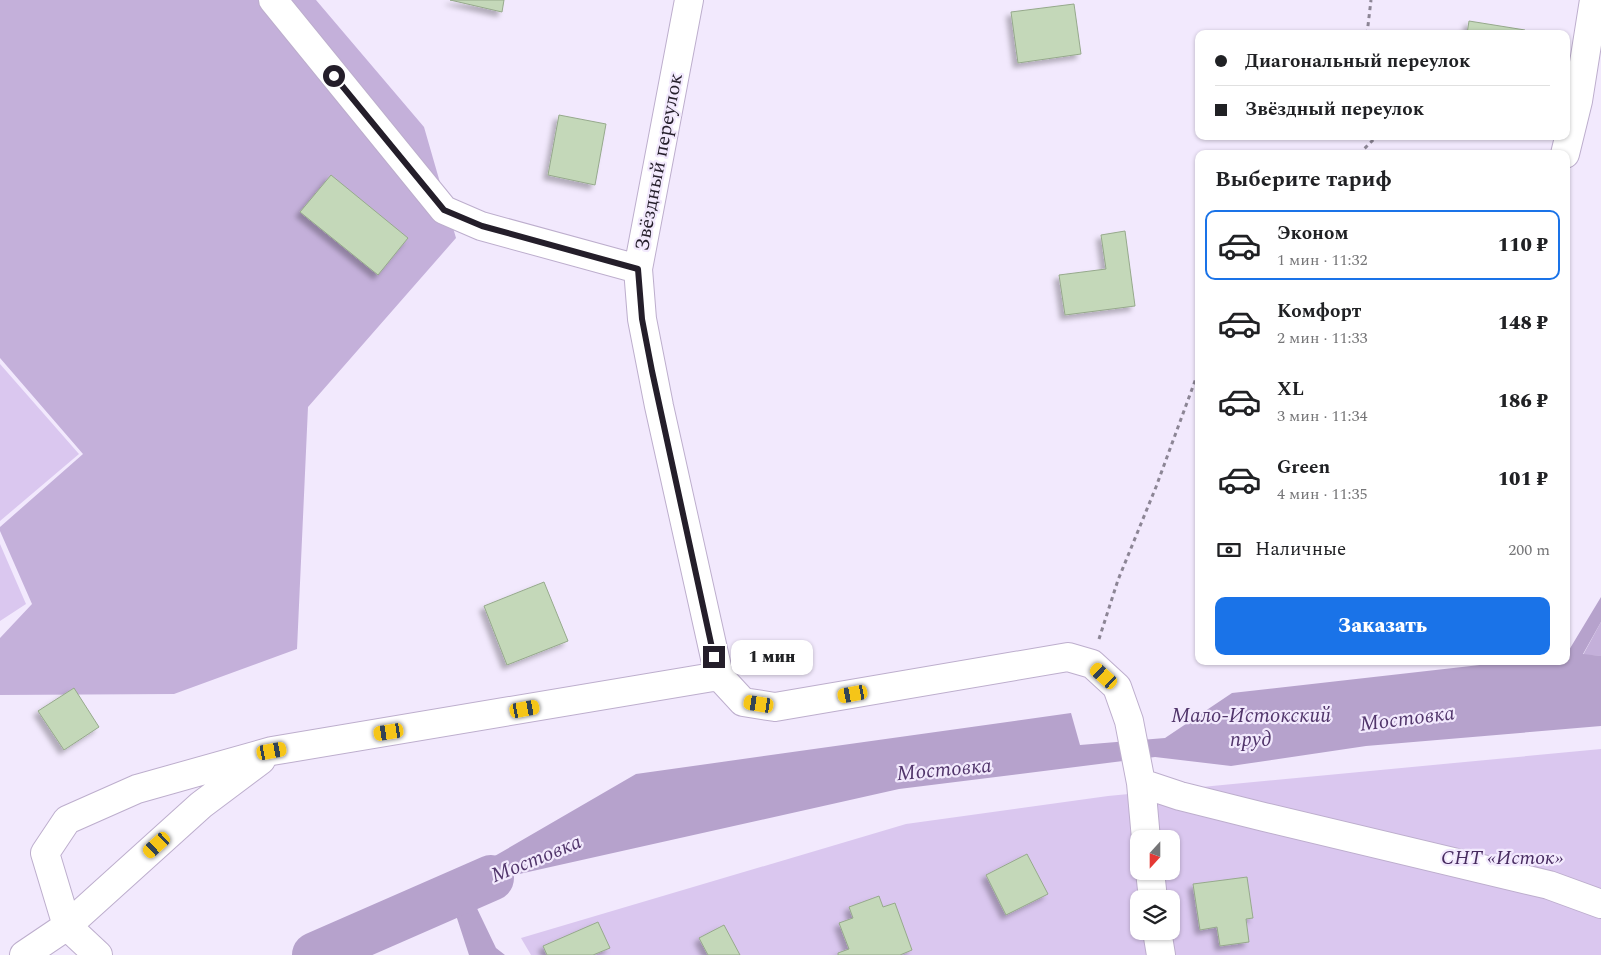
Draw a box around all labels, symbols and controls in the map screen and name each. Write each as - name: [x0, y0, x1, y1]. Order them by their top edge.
- text: Диагональный переулок: [1245, 47, 1470, 76]
- route start: [323, 65, 345, 87]
- street label: Звёздный переулок: [627, 71, 691, 254]
- text: Звёздный переулок: [1245, 95, 1424, 124]
- text: Выберите тариф: [1215, 163, 1392, 196]
- text: Эконом: [1277, 219, 1348, 248]
- icon: car: [1217, 223, 1262, 268]
- text: 110 ₽: [1498, 231, 1548, 260]
- text: 1 мин · 11:32: [1277, 248, 1367, 272]
- text: Комфорт: [1277, 297, 1361, 326]
- icon: car: [1217, 301, 1262, 346]
- text: 148 ₽: [1498, 309, 1548, 338]
- text: 2 мин · 11:33: [1277, 326, 1367, 350]
- text: XL: [1277, 375, 1304, 404]
- icon: car: [1217, 379, 1262, 424]
- text: 186 ₽: [1498, 387, 1548, 416]
- text: 3 мин · 11:34: [1277, 404, 1367, 428]
- text: Green: [1277, 453, 1330, 482]
- icon: car: [1217, 457, 1262, 502]
- text: 101 ₽: [1498, 465, 1548, 494]
- text: 4 мин · 11:35: [1277, 482, 1367, 506]
- text: Наличные: [1255, 535, 1346, 564]
- icon: cash: [1215, 536, 1243, 564]
- text: 200 m: [1508, 538, 1550, 562]
- button: Заказать: [1215, 597, 1550, 655]
- callout: 1 мин: [732, 640, 814, 674]
- text: 1 мин: [749, 645, 795, 669]
- route end: [703, 646, 725, 668]
- car: [1087, 660, 1120, 692]
- car: [836, 684, 869, 704]
- car: [743, 694, 774, 714]
- water label: Мостовка: [1358, 697, 1457, 741]
- car: [508, 699, 541, 719]
- water label: Мало-Истокский пруд: [1171, 700, 1331, 756]
- car: [373, 722, 404, 742]
- car: [255, 741, 288, 761]
- water label: Мостовка: [895, 750, 993, 790]
- water label: Мостовка: [486, 826, 587, 892]
- car: [140, 829, 173, 861]
- north arrow: [1130, 830, 1180, 880]
- map controls: [1130, 830, 1180, 940]
- park label: СНТ «Исток»: [1441, 843, 1564, 873]
- button: layers: [1130, 890, 1180, 940]

